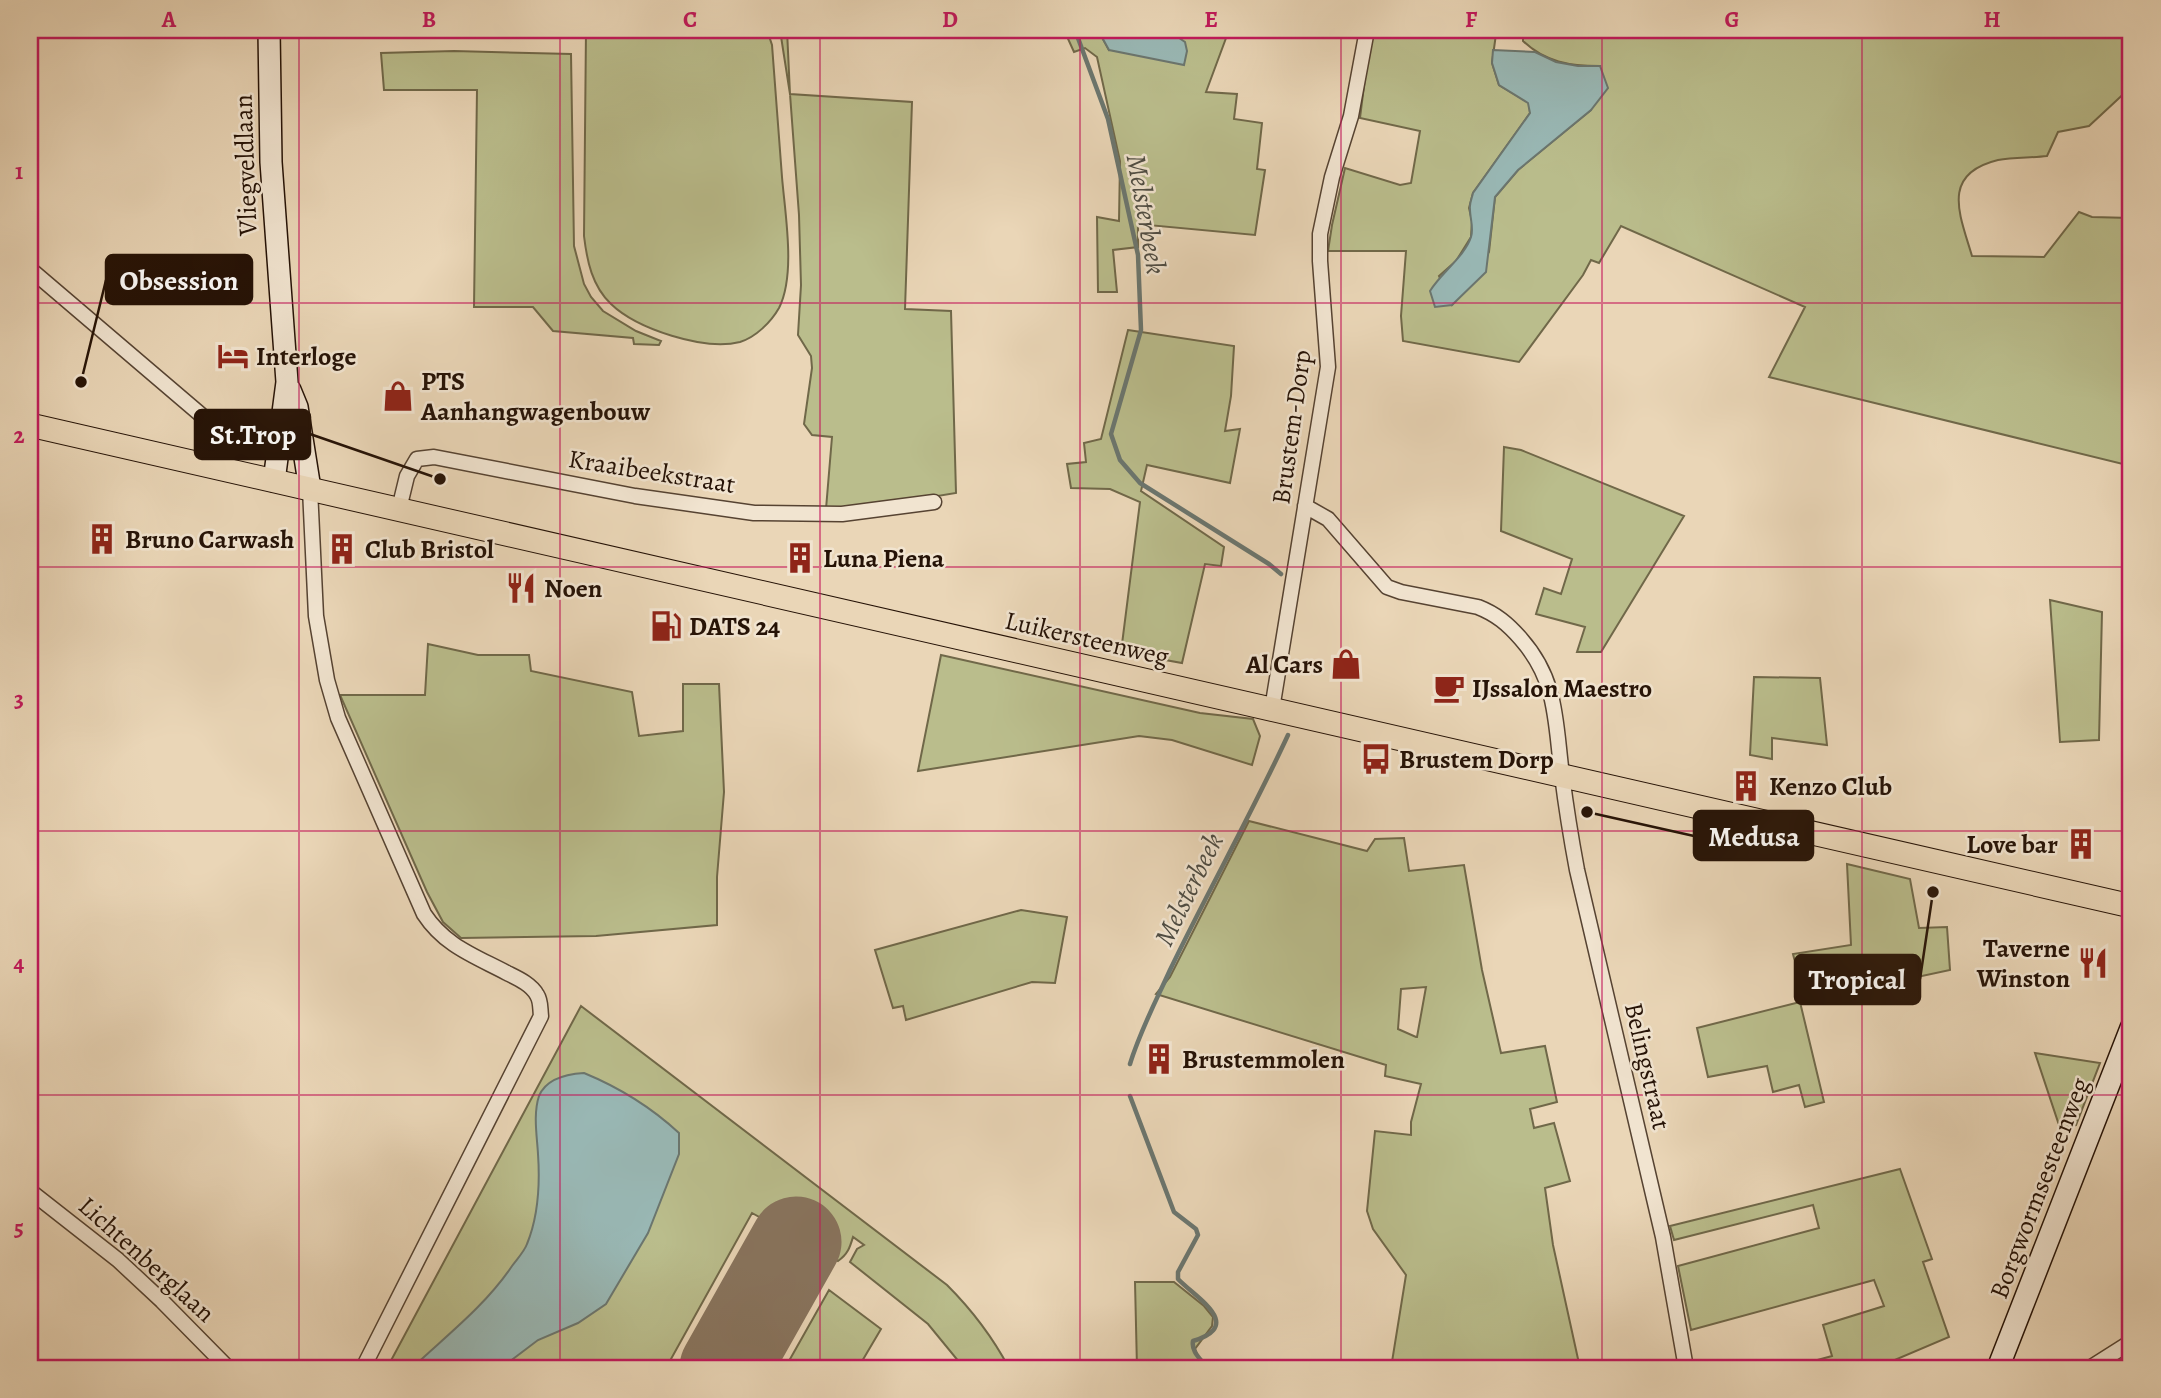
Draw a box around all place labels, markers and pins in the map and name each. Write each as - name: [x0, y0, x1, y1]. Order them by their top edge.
- callout: Obsession: [106, 255, 252, 304]
- hotel icon: Interloge: [216, 339, 250, 373]
- place label: Interloge: [256, 339, 356, 374]
- place label: PTS Aanhangwagenbouw: [420, 364, 651, 429]
- shop icon: PTS Aanhangwagenbouw: [381, 379, 415, 413]
- callout: St.Trop: [195, 410, 310, 459]
- building icon: Bruno Carwash: [85, 522, 119, 556]
- place label: Bruno Carwash: [125, 522, 294, 557]
- building icon: Club Bristol: [325, 532, 359, 566]
- place label: Club Bristol: [365, 532, 494, 567]
- building icon: Luna Piena: [783, 541, 817, 575]
- place label: Luna Piena: [823, 541, 945, 576]
- restaurant icon: Noen: [504, 571, 538, 605]
- place label: Noen: [544, 571, 603, 606]
- fuel station icon: DATS 24: [649, 609, 683, 643]
- place label: DATS 24: [689, 609, 780, 644]
- place label: Al Cars: [1245, 647, 1323, 682]
- shop icon: Al Cars: [1329, 647, 1363, 681]
- cafe icon: IJssalon Maestro: [1432, 671, 1466, 705]
- place label: IJssalon Maestro: [1472, 671, 1652, 706]
- bus stop icon: Brustem Dorp: [1359, 742, 1393, 776]
- place label: Brustem Dorp: [1399, 742, 1554, 777]
- building icon: Kenzo Club: [1729, 769, 1763, 803]
- place label: Kenzo Club: [1769, 769, 1892, 804]
- callout: Medusa: [1694, 811, 1813, 860]
- place label: Love bar: [1966, 827, 2058, 862]
- building icon: Love bar: [2064, 827, 2098, 861]
- place label: Taverne Winston: [1976, 931, 2070, 996]
- restaurant icon: Taverne Winston: [2076, 946, 2110, 980]
- callout: Tropical: [1795, 955, 1920, 1004]
- building icon: Brustemmolen: [1142, 1042, 1176, 1076]
- place label: Brustemmolen: [1182, 1042, 1345, 1077]

